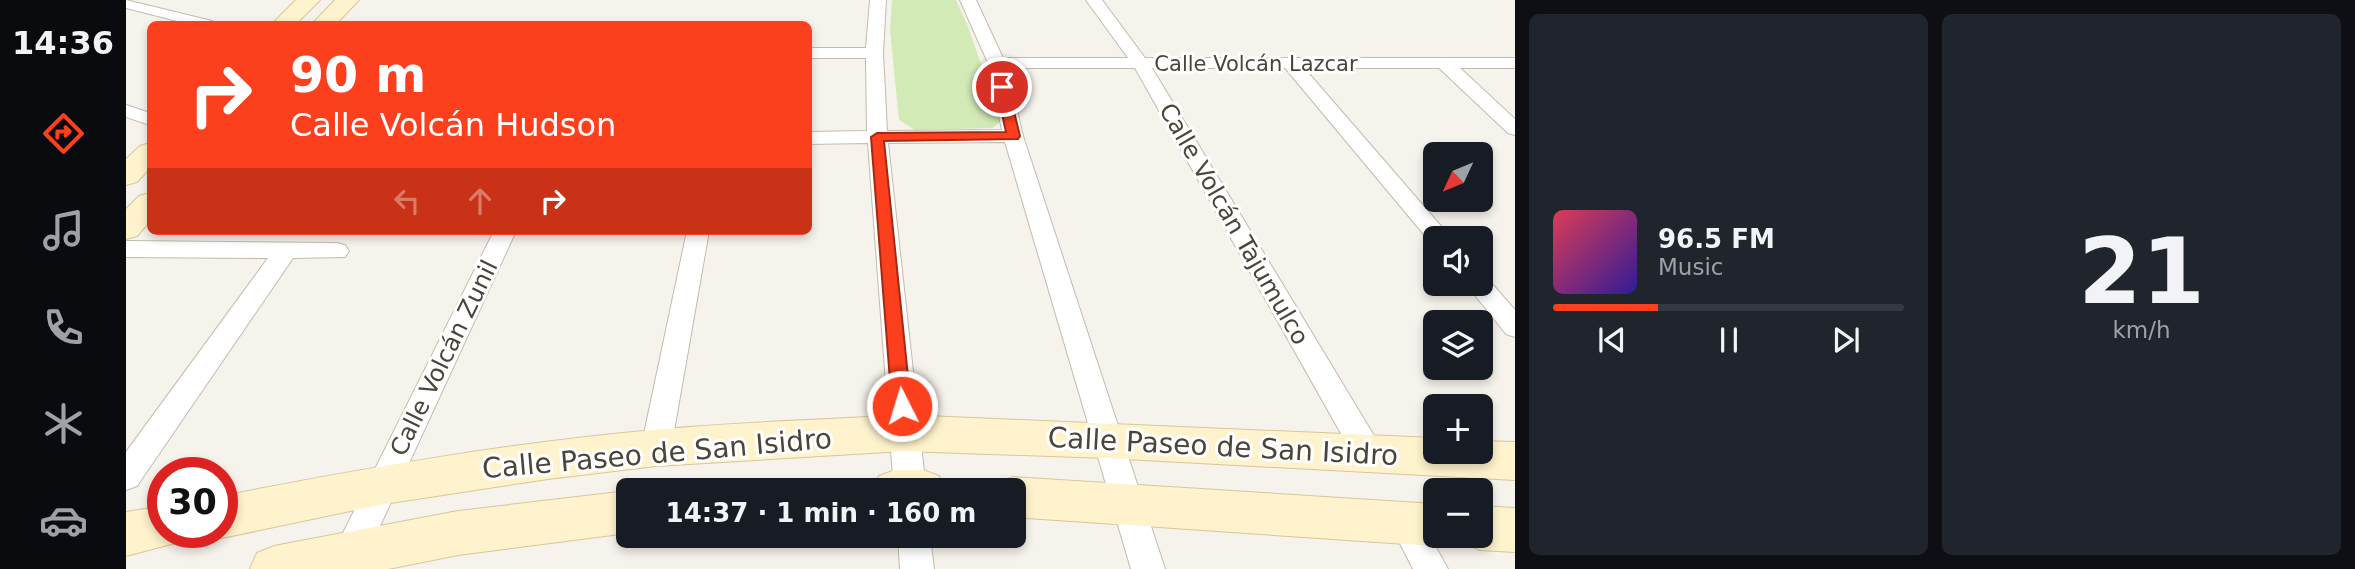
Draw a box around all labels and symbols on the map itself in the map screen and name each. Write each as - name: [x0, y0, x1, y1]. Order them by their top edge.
- street label: Calle Volcán Lazcar: [1154, 52, 1358, 76]
- pin: [972, 57, 1032, 117]
- street label: Calle Volcán Tajumulco: [1153, 98, 1315, 350]
- north arrow: [1423, 142, 1493, 212]
- street label: Calle Volcán Zunil: [385, 256, 503, 460]
- position arrow: [865, 369, 939, 443]
- street label: Calle Paseo de San Isidro: [1047, 421, 1399, 472]
- street label: Calle Paseo de San Isidro: [481, 422, 833, 485]
- speed limit sign: 30: [147, 457, 238, 548]

